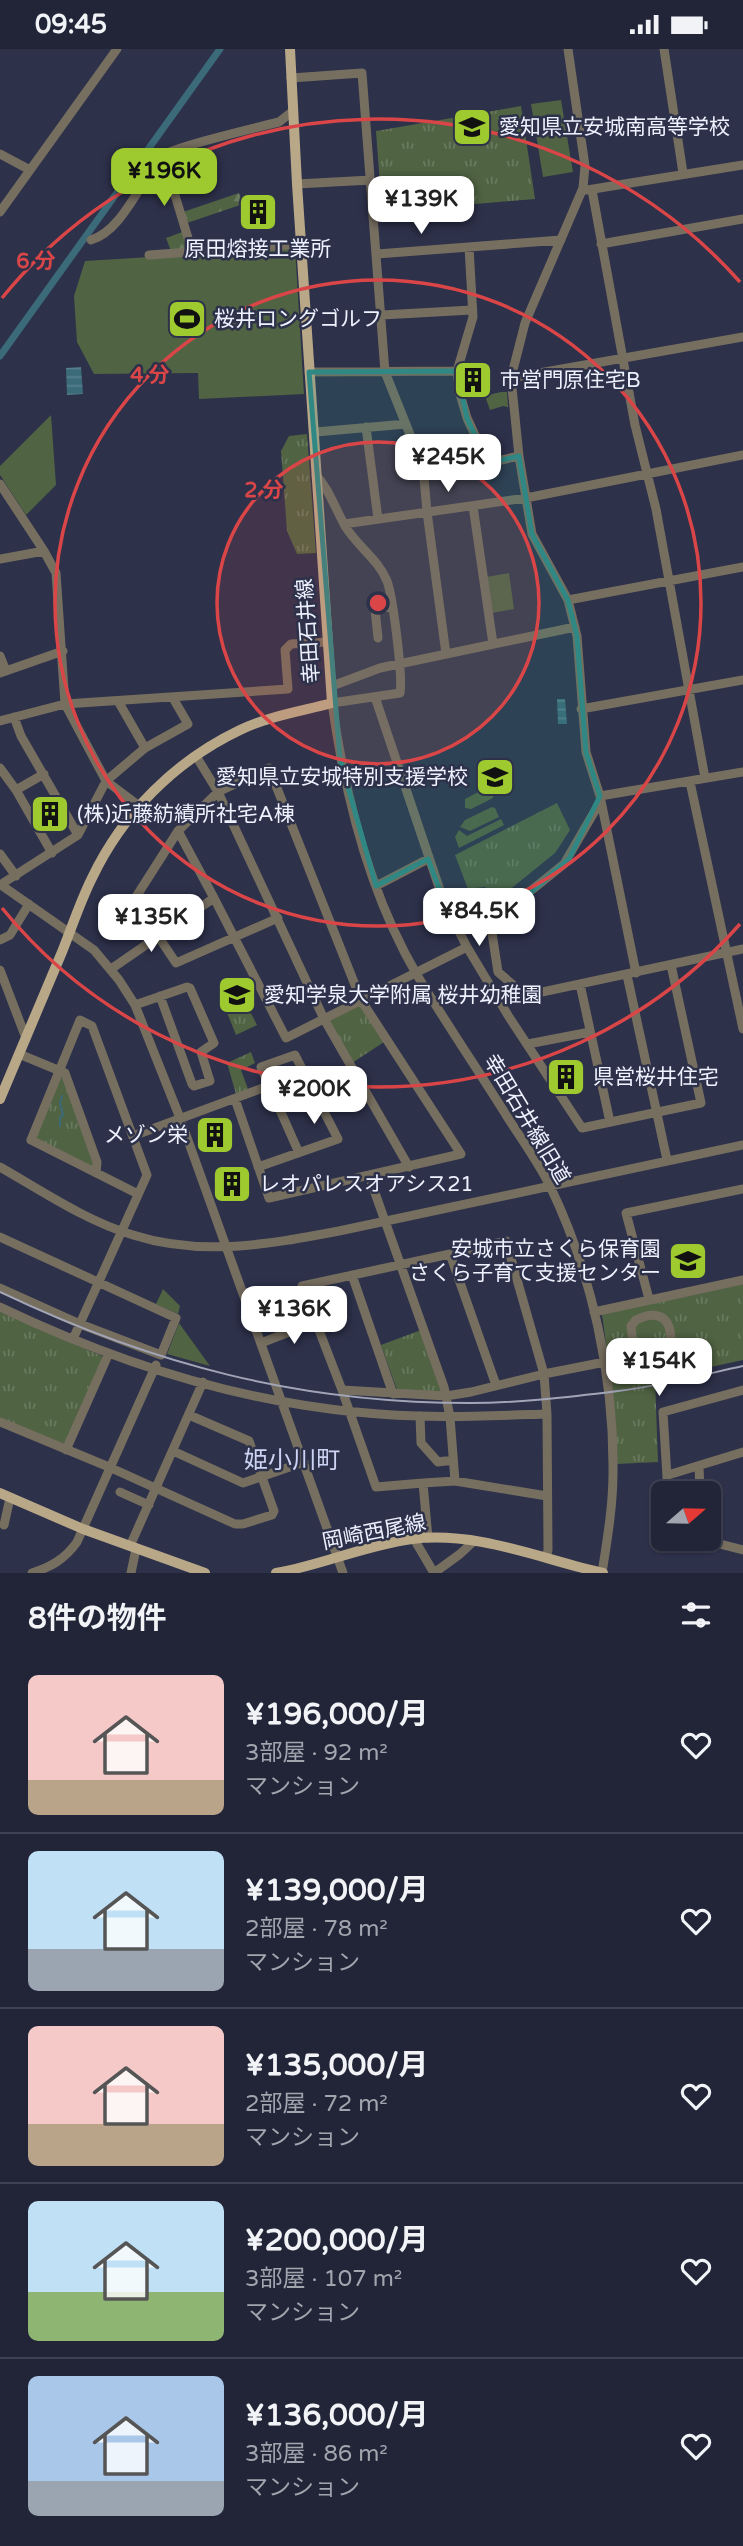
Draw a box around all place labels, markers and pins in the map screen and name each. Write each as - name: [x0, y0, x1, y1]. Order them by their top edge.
- school or university icon: 愛知県立安城南高等学校: [451, 106, 493, 148]
- place label: 愛知県立安城南高等学校: [499, 115, 730, 140]
- pin: ¥196K: [115, 149, 213, 208]
- pin: ¥139K: [372, 177, 470, 236]
- building icon: 原田熔接工業所: [237, 191, 279, 233]
- place label: 原田熔接工業所: [185, 237, 332, 262]
- sports icon: 桜井ロングゴルフ: [166, 298, 208, 340]
- place label: 桜井ロングゴルフ: [214, 307, 382, 332]
- building icon: 市営門原住宅B: [452, 359, 494, 401]
- place label: 市営門原住宅B: [500, 368, 641, 393]
- pin: ¥245K: [399, 435, 497, 494]
- centre of rings: [366, 591, 390, 615]
- school or university icon: 愛知県立安城特別支援学校: [474, 756, 516, 798]
- place label: 愛知県立安城特別支援学校: [216, 765, 468, 790]
- building icon: (株)近藤紡績所社宅A棟: [29, 793, 71, 835]
- place label: (株)近藤紡績所社宅A棟: [77, 802, 295, 827]
- pin: ¥84.5K: [422, 888, 536, 948]
- pin: ¥135K: [102, 895, 200, 954]
- school or university icon: 愛知学泉大学附属 桜井幼稚園: [216, 974, 258, 1016]
- place label: 愛知学泉大学附属 桜井幼稚園: [264, 983, 542, 1008]
- building icon: 県営桜井住宅: [545, 1056, 587, 1098]
- place label: 県営桜井住宅: [593, 1065, 719, 1090]
- pin: ¥200K: [265, 1067, 363, 1126]
- building icon: メゾン栄: [194, 1114, 236, 1156]
- place label: メゾン栄: [104, 1123, 188, 1148]
- building icon: レオパレスオアシス21: [211, 1163, 253, 1205]
- place label: レオパレスオアシス21: [259, 1172, 474, 1197]
- place label: 安城市立さくら保育園 さくら子育て支援センター: [409, 1237, 661, 1286]
- school or university icon: 安城市立さくら保育園 さくら子育て支援センター: [667, 1240, 709, 1282]
- pin: ¥136K: [245, 1287, 343, 1346]
- pin: ¥154K: [610, 1339, 708, 1398]

